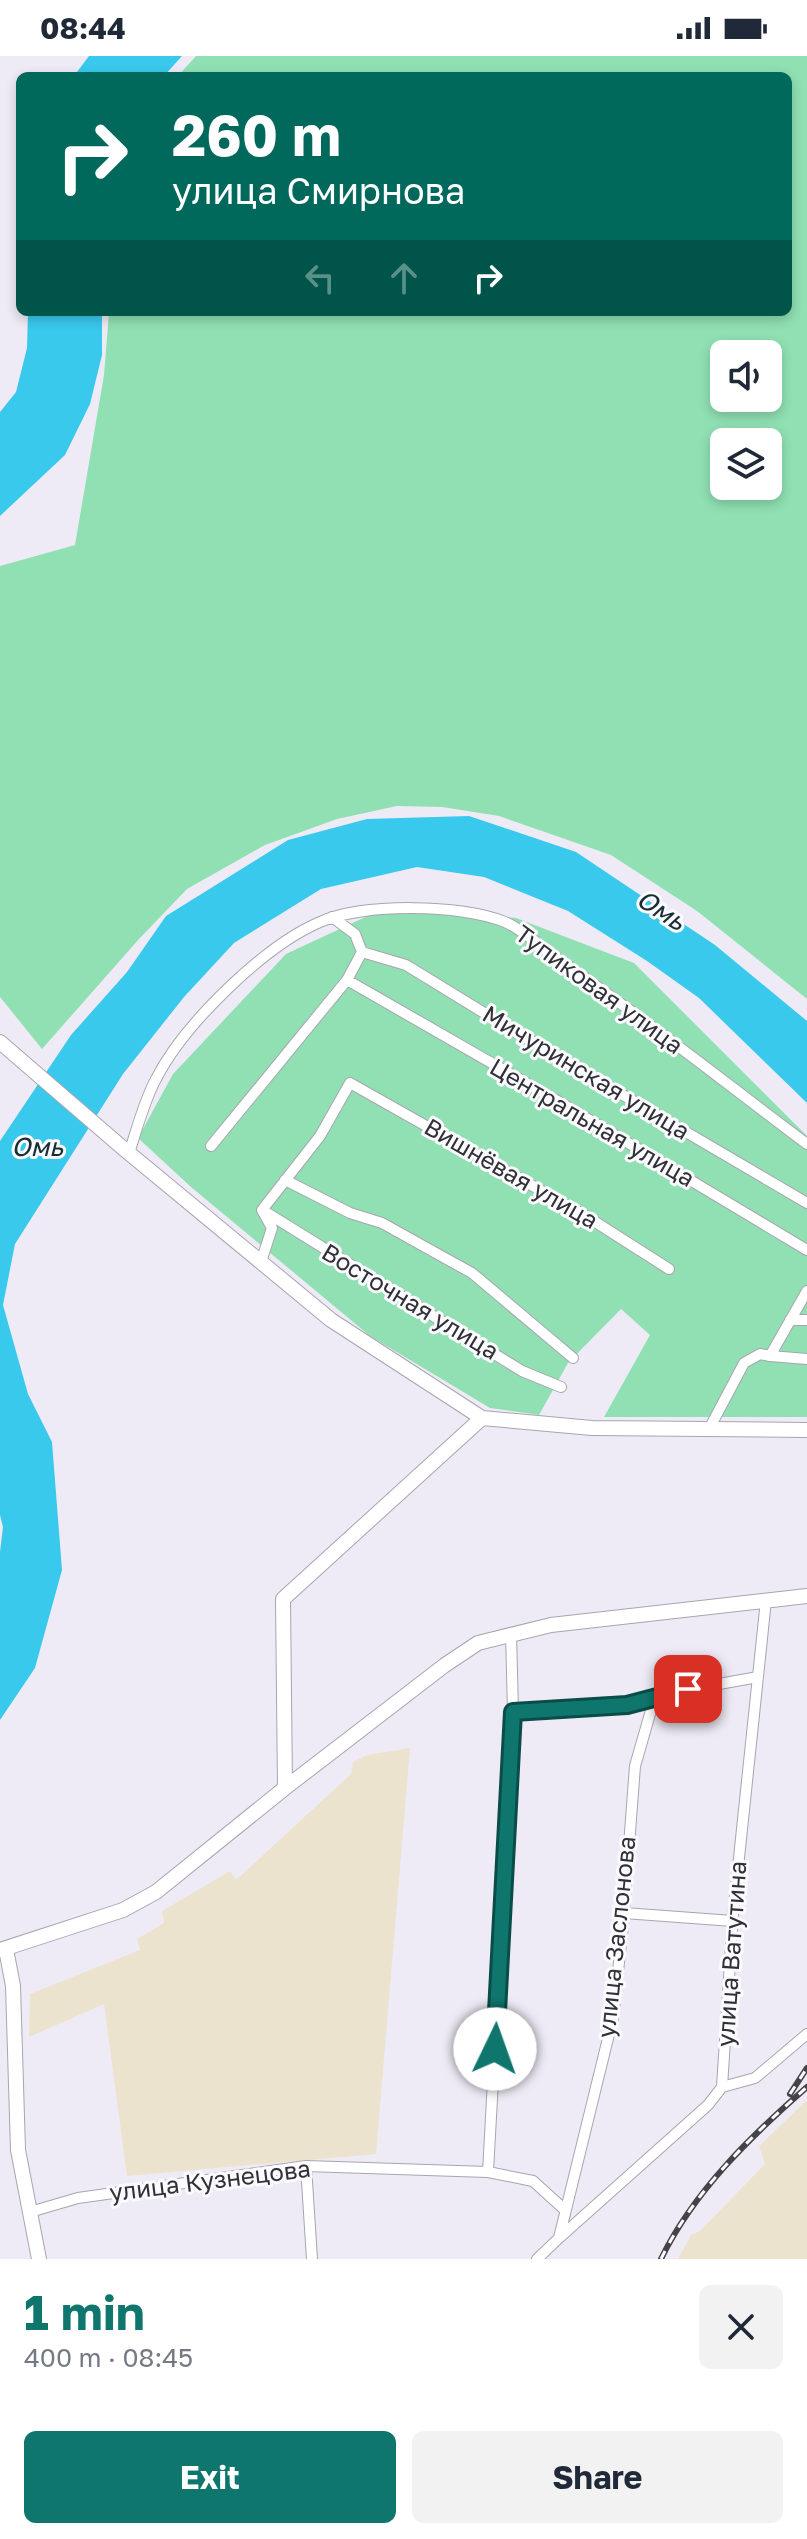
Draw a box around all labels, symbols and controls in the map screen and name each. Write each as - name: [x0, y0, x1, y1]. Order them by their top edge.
- text: 08:44: [40, 10, 126, 46]
- text: 260 m: [172, 101, 341, 168]
- icon: right: [40, 104, 144, 208]
- text: улица Смирнова: [172, 169, 465, 212]
- icon: left: [298, 256, 342, 300]
- icon: ahead: [382, 256, 426, 300]
- icon: right: [466, 256, 510, 300]
- map controls: [710, 340, 782, 500]
- button: sound: [710, 340, 782, 412]
- button: layers: [710, 428, 782, 500]
- water label: Омь: [631, 883, 692, 937]
- street label: Тупиковая улица: [510, 918, 689, 1059]
- street label: Мичуринская улица: [478, 998, 696, 1145]
- street label: Центральная улица: [485, 1051, 700, 1192]
- street label: Вишнёвая улица: [420, 1111, 604, 1234]
- water label: Омь: [11, 1131, 64, 1162]
- street label: Восточная улица: [317, 1237, 504, 1365]
- pin: [654, 1655, 722, 1723]
- icon: arrive: [666, 1667, 710, 1711]
- street label: улица Заслонова: [590, 1834, 641, 2039]
- street label: улица Ватутина: [710, 1860, 751, 2048]
- position arrow: [453, 2007, 537, 2091]
- street label: улица Кузнецова: [107, 2153, 312, 2206]
- text: 1 min: [24, 2283, 145, 2341]
- button: close: [699, 2285, 783, 2369]
- text: 400 m · 08:45: [24, 2342, 193, 2373]
- button: Exit: [24, 2431, 396, 2523]
- button: Share: [412, 2431, 783, 2523]

